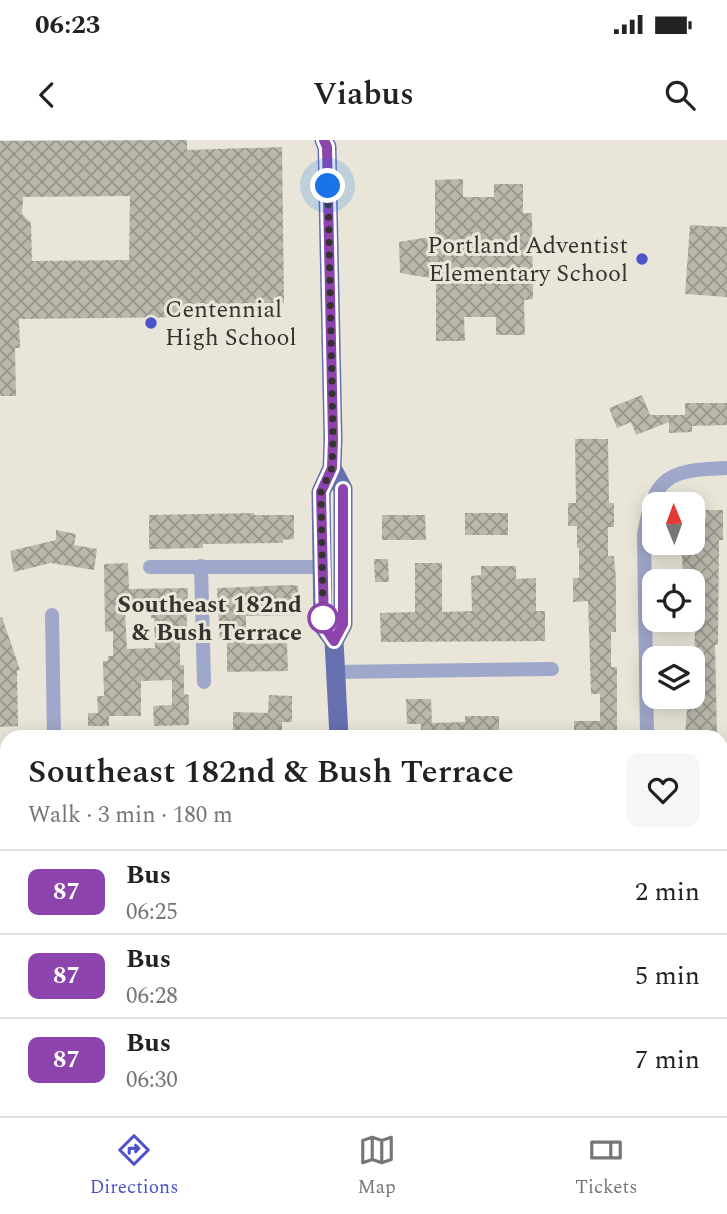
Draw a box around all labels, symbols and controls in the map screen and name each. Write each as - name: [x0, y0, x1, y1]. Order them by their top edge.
- text: 06:23: [35, 5, 100, 45]
- text: Viabus: [313, 70, 414, 119]
- icon: back: [28, 76, 66, 114]
- icon: search: [661, 76, 699, 114]
- your location: [310, 168, 345, 203]
- place label: Portland Adventist Elementary School: [427, 228, 628, 292]
- marker: Portland Adventist Elementary School: [634, 251, 650, 267]
- place label: Centennial High School: [165, 292, 297, 356]
- marker: Centennial High School: [143, 315, 159, 331]
- north arrow: [642, 492, 705, 555]
- map controls: [642, 492, 705, 709]
- button: locate: [642, 569, 705, 632]
- place label: Southeast 182nd & Bush Terrace: [117, 587, 302, 651]
- marker: Southeast 182nd & Bush Terrace: [308, 603, 338, 633]
- button: layers: [642, 646, 705, 709]
- text: Southeast 182nd & Bush Terrace: [28, 747, 514, 797]
- button: heart: [626, 753, 700, 827]
- text: Walk · 3 min · 180 m: [28, 798, 233, 833]
- text: Bus: [126, 855, 171, 895]
- text: 2 min: [635, 872, 700, 912]
- text: 87: [53, 874, 80, 910]
- text: 06:25: [126, 895, 178, 930]
- text: Bus: [126, 939, 171, 979]
- text: 5 min: [635, 956, 700, 996]
- text: 87: [53, 958, 80, 994]
- text: 06:28: [126, 979, 178, 1014]
- text: Bus: [126, 1023, 171, 1063]
- text: 7 min: [635, 1040, 700, 1080]
- text: 87: [53, 1042, 80, 1078]
- text: 06:30: [126, 1063, 178, 1098]
- tab: Directions: [90, 1131, 178, 1202]
- tab: Map: [358, 1131, 396, 1202]
- tab: Tickets: [575, 1131, 637, 1202]

